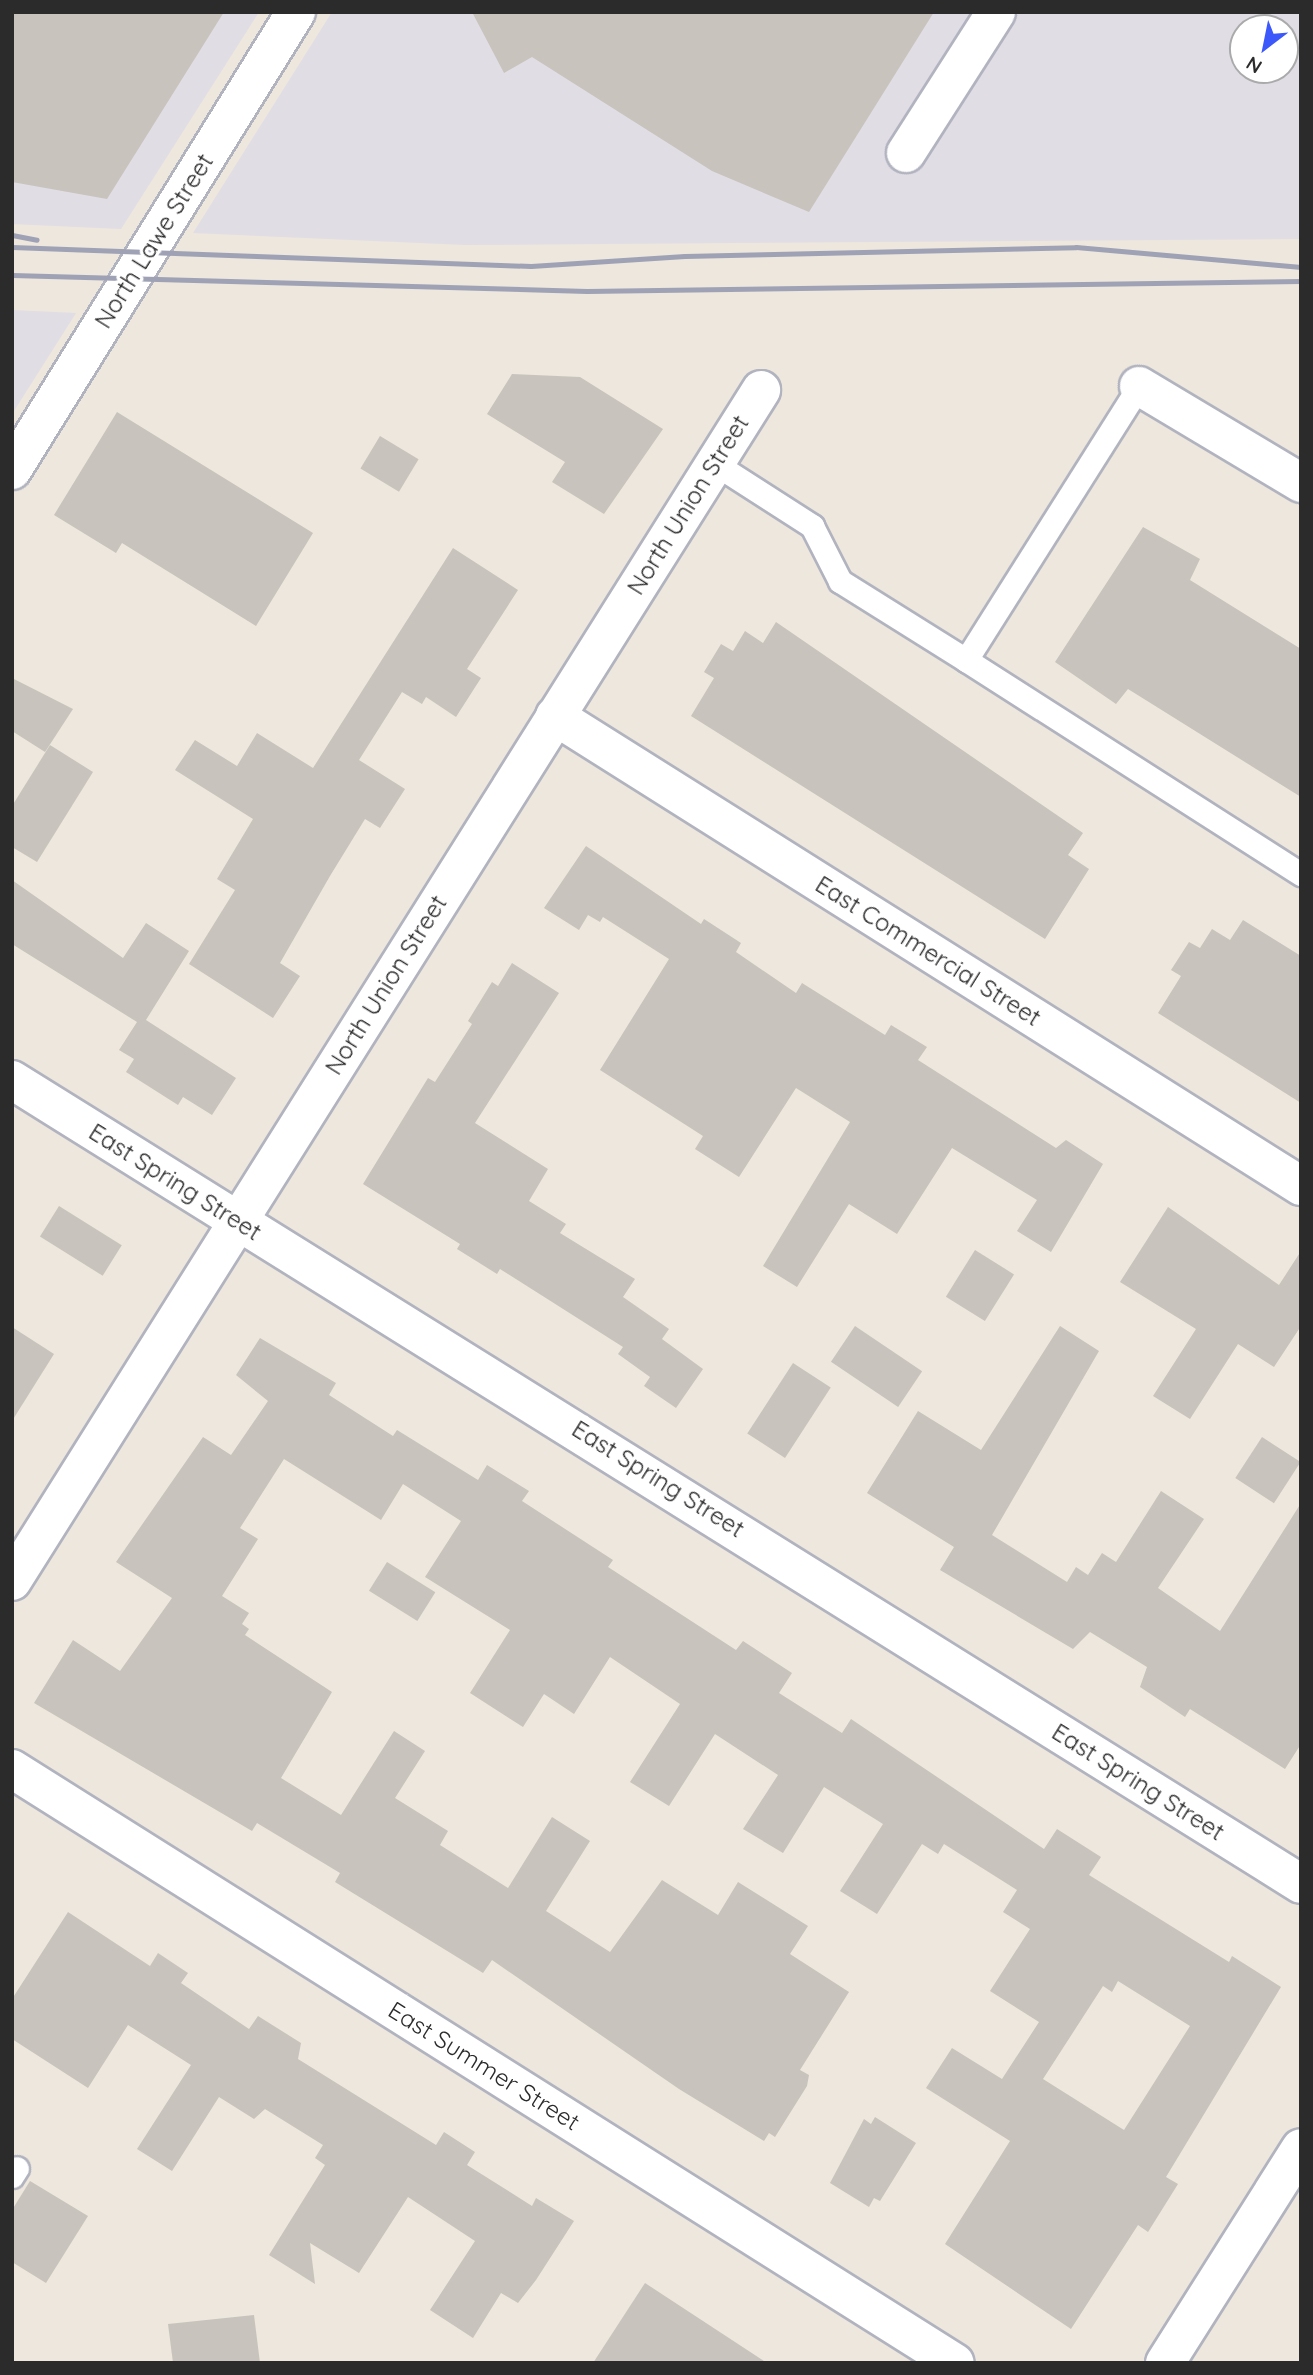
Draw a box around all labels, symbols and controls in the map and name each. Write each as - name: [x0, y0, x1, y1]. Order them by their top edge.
- north arrow: [1229, 14, 1299, 84]
- text: N: [1242, 51, 1266, 79]
- street label: North Lawe Street: [89, 148, 219, 334]
- street label: North Union Street: [621, 410, 755, 600]
- street label: East Commercial Street: [810, 870, 1046, 1032]
- street label: North Union Street: [319, 890, 453, 1080]
- street label: East Spring Street: [84, 1117, 266, 1247]
- street label: East Spring Street: [567, 1414, 749, 1544]
- street label: East Spring Street: [1047, 1717, 1229, 1847]
- street label: East Summer Street: [383, 1996, 585, 2136]

